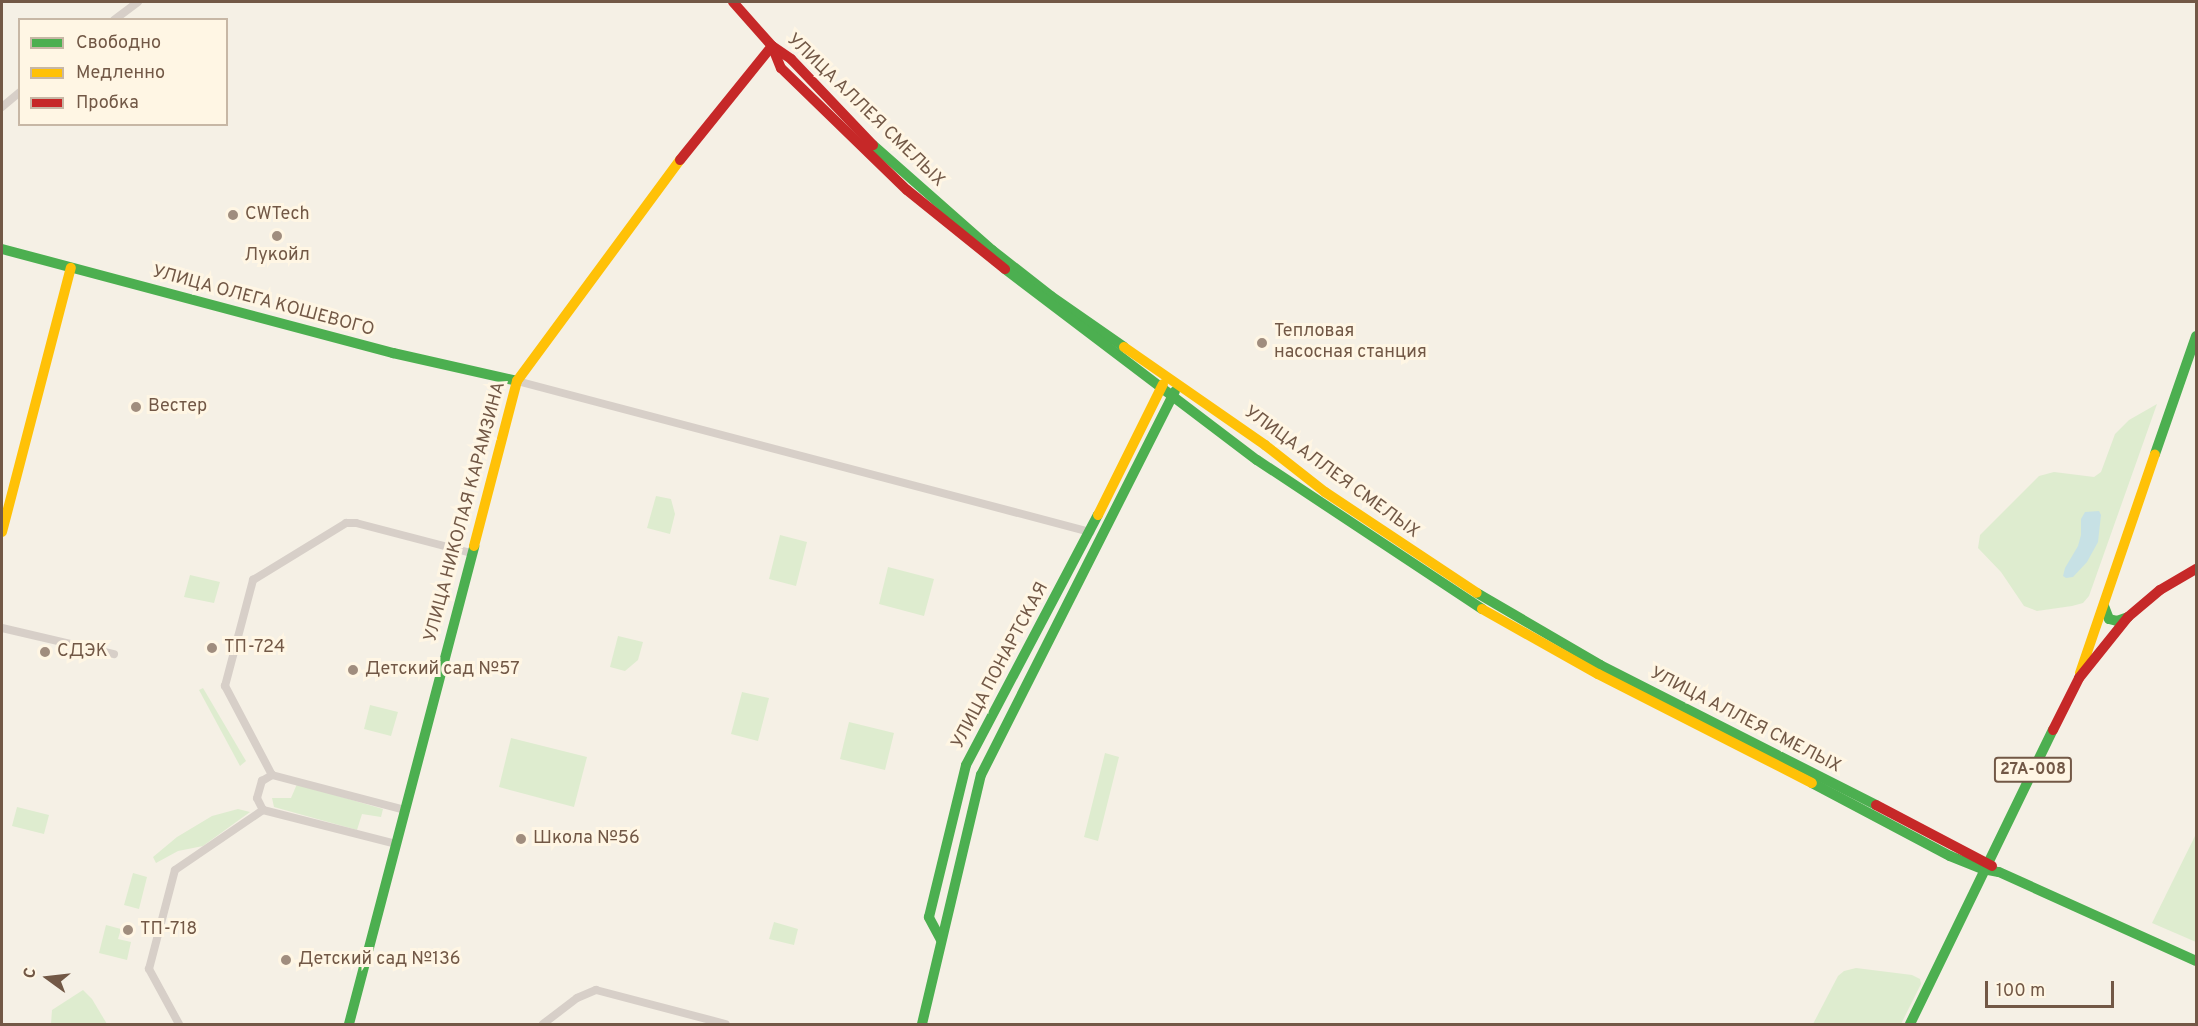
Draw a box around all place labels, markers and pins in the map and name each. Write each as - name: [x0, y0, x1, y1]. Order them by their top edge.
- place label: CWTech: [245, 204, 310, 226]
- marker: CWTech: [226, 208, 240, 222]
- marker: Лукойл: [270, 229, 284, 243]
- place label: Лукойл: [244, 245, 310, 267]
- place label: Тепловая насосная станция: [1274, 322, 1427, 364]
- marker: Тепловая насосная станция: [1255, 336, 1269, 350]
- place label: Вестер: [148, 396, 207, 418]
- marker: Вестер: [129, 400, 143, 414]
- place label: ТП-724: [224, 637, 285, 659]
- place label: СДЭК: [57, 641, 108, 663]
- marker: ТП-724: [205, 641, 219, 655]
- marker: СДЭК: [38, 645, 52, 659]
- place label: Детский сад №57: [365, 659, 520, 681]
- marker: Детский сад №57: [346, 663, 360, 677]
- place label: Школа №56: [533, 828, 640, 850]
- marker: Школа №56: [514, 832, 528, 846]
- place label: ТП-718: [140, 919, 197, 941]
- marker: ТП-718: [121, 923, 135, 937]
- place label: Детский сад №136: [298, 949, 461, 971]
- marker: Детский сад №136: [279, 953, 293, 967]

